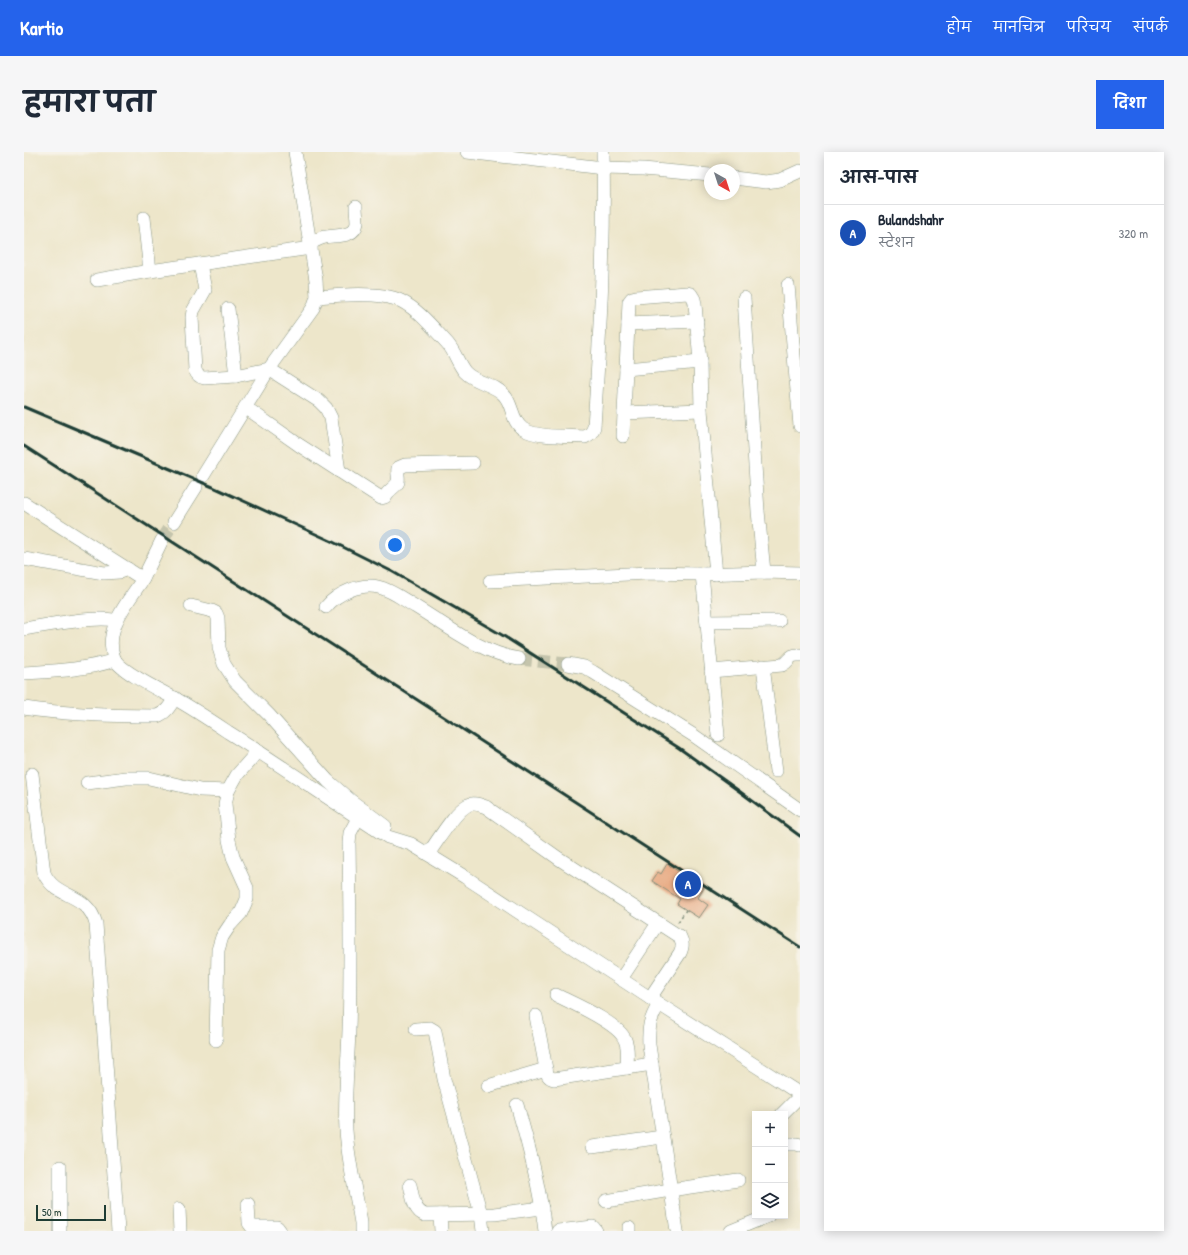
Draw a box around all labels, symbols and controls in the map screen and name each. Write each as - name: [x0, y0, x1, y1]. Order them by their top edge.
- text: Kartio: [20, 15, 63, 41]
- text: होम: [947, 17, 971, 36]
- text: मानचित्र: [993, 17, 1045, 36]
- text: परिचय: [1067, 17, 1111, 36]
- text: संपर्क: [1133, 17, 1168, 36]
- button: दिशा: [1096, 80, 1164, 129]
- text: हमारा पता: [24, 83, 155, 121]
- north arrow: [704, 164, 740, 200]
- text: आस-पास: [840, 165, 918, 188]
- text: Bulandshahr: [878, 209, 944, 230]
- text: A: [850, 224, 856, 242]
- text: 320 m: [1118, 224, 1148, 242]
- text: स्टेशन: [878, 233, 914, 251]
- your location: [385, 535, 405, 555]
- pin: A: [675, 869, 701, 899]
- map controls: [752, 1111, 788, 1219]
- button: +: [752, 1111, 788, 1147]
- button: −: [752, 1147, 788, 1183]
- button: layers: [752, 1183, 788, 1219]
- scale bar: [36, 1203, 106, 1222]
- text: 50 m: [42, 1205, 62, 1219]

